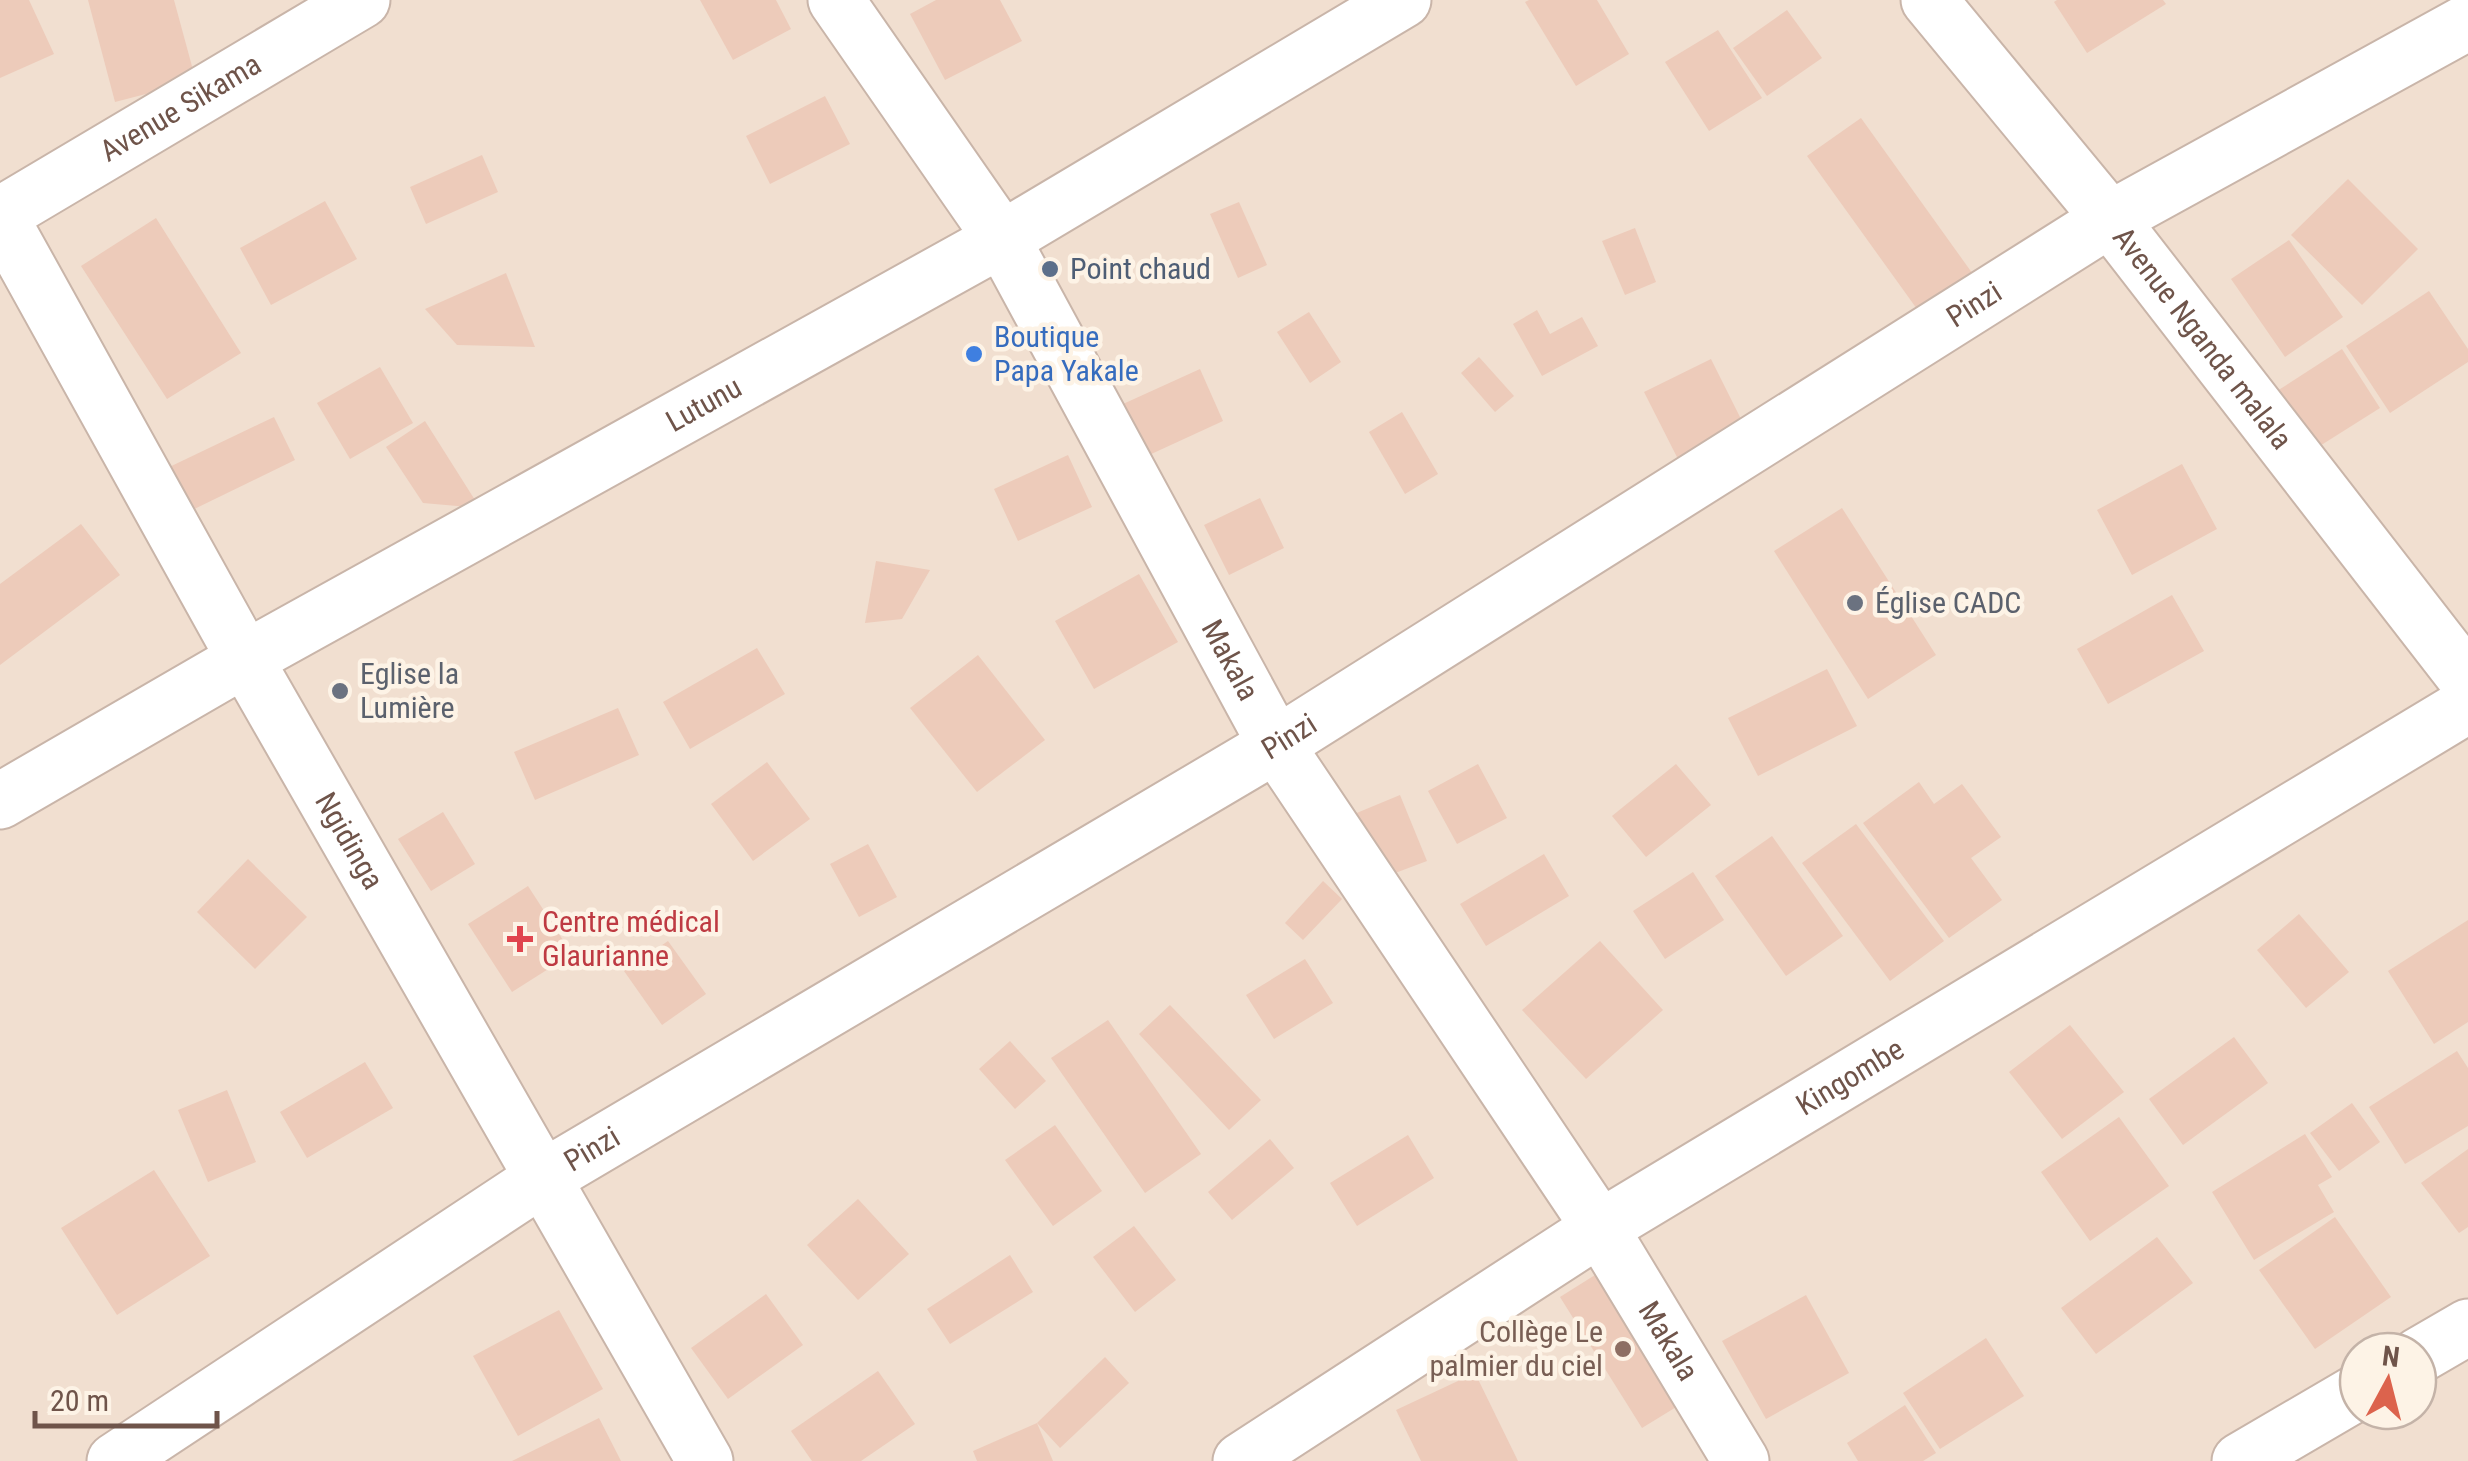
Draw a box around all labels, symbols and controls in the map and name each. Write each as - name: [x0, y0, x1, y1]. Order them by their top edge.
- street label: Avenue Sikama: [94, 46, 267, 168]
- street label: Avenue Nganda malala: [2106, 220, 2300, 456]
- place label: Point chaud: [1070, 251, 1211, 286]
- marker: Point chaud: [1039, 258, 1061, 280]
- street label: Pinzi: [1940, 274, 2008, 334]
- place label: Boutique Papa Yakale: [994, 319, 1139, 388]
- marker: Boutique Papa Yakale: [963, 343, 985, 365]
- street label: Lutunu: [660, 369, 747, 439]
- place label: Église CADC: [1875, 585, 2021, 620]
- marker: Église CADC: [1844, 592, 1866, 614]
- street label: Makala: [1195, 614, 1266, 706]
- place label: Eglise la Lumière: [360, 656, 459, 725]
- marker: Eglise la Lumière: [329, 680, 351, 702]
- street label: Pinzi: [1255, 706, 1323, 767]
- street label: Ngidinga: [308, 786, 391, 895]
- place label: Centre médical Glaurianne: [542, 904, 720, 973]
- marker: Centre médical Glaurianne: [507, 926, 533, 952]
- street label: Kingombe: [1790, 1031, 1910, 1123]
- street label: Pinzi: [558, 1119, 626, 1178]
- street label: Makala: [1631, 1295, 1706, 1387]
- place label: Collège Le palmier du ciel: [1429, 1314, 1603, 1383]
- north arrow: [2338, 1331, 2438, 1431]
- marker: Collège Le palmier du ciel: [1612, 1338, 1634, 1360]
- text: N: [2380, 1339, 2402, 1374]
- scale bar: [35, 1366, 218, 1428]
- text: 20 m: [50, 1383, 109, 1418]

